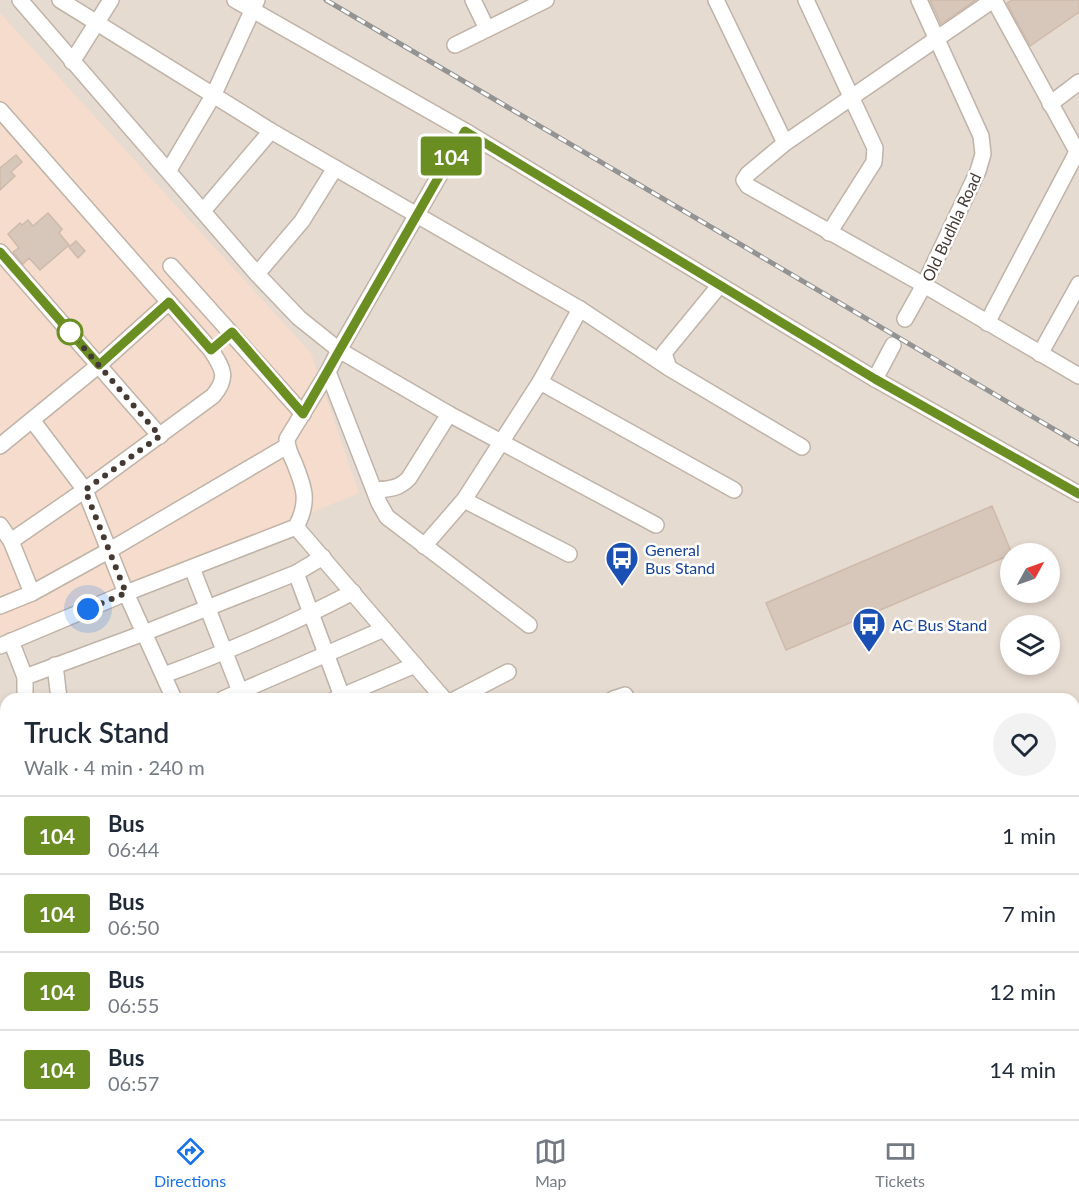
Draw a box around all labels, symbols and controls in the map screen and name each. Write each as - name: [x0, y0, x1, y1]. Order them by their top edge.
- line badge: 104: [416, 136, 486, 176]
- text: 104: [433, 144, 469, 169]
- street label: Old Budhla Road: [917, 170, 985, 284]
- unlabelled marker: [57, 319, 83, 345]
- bus stop icon: General Bus Stand: [604, 540, 640, 587]
- place label: General Bus Stand: [645, 540, 715, 577]
- north arrow: [1000, 543, 1060, 603]
- map controls: [1000, 543, 1060, 675]
- your location: [73, 594, 103, 624]
- bus stop icon: AC Bus Stand: [851, 606, 887, 653]
- place label: AC Bus Stand: [892, 615, 987, 634]
- button: layers: [1000, 615, 1060, 675]
- button: heart: [993, 713, 1056, 776]
- text: Truck Stand: [24, 715, 169, 749]
- text: Walk · 4 min · 240 m: [24, 755, 205, 779]
- text: Bus: [108, 810, 144, 837]
- text: 1 min: [1002, 822, 1056, 849]
- text: 104: [39, 823, 75, 848]
- text: 06:44: [108, 837, 159, 861]
- text: Bus: [108, 888, 144, 915]
- text: 7 min: [1002, 900, 1056, 927]
- text: 104: [39, 901, 75, 926]
- text: 06:50: [108, 915, 159, 939]
- text: Bus: [108, 966, 144, 993]
- text: 12 min: [989, 978, 1056, 1005]
- text: 104: [39, 979, 75, 1004]
- text: 06:55: [108, 993, 159, 1017]
- text: Bus: [108, 1044, 144, 1071]
- text: 14 min: [989, 1056, 1056, 1083]
- text: 104: [39, 1057, 75, 1082]
- text: 06:57: [108, 1071, 159, 1095]
- tab: Directions: [154, 1135, 226, 1190]
- tab: Map: [534, 1135, 567, 1190]
- tab: Tickets: [875, 1135, 925, 1190]

